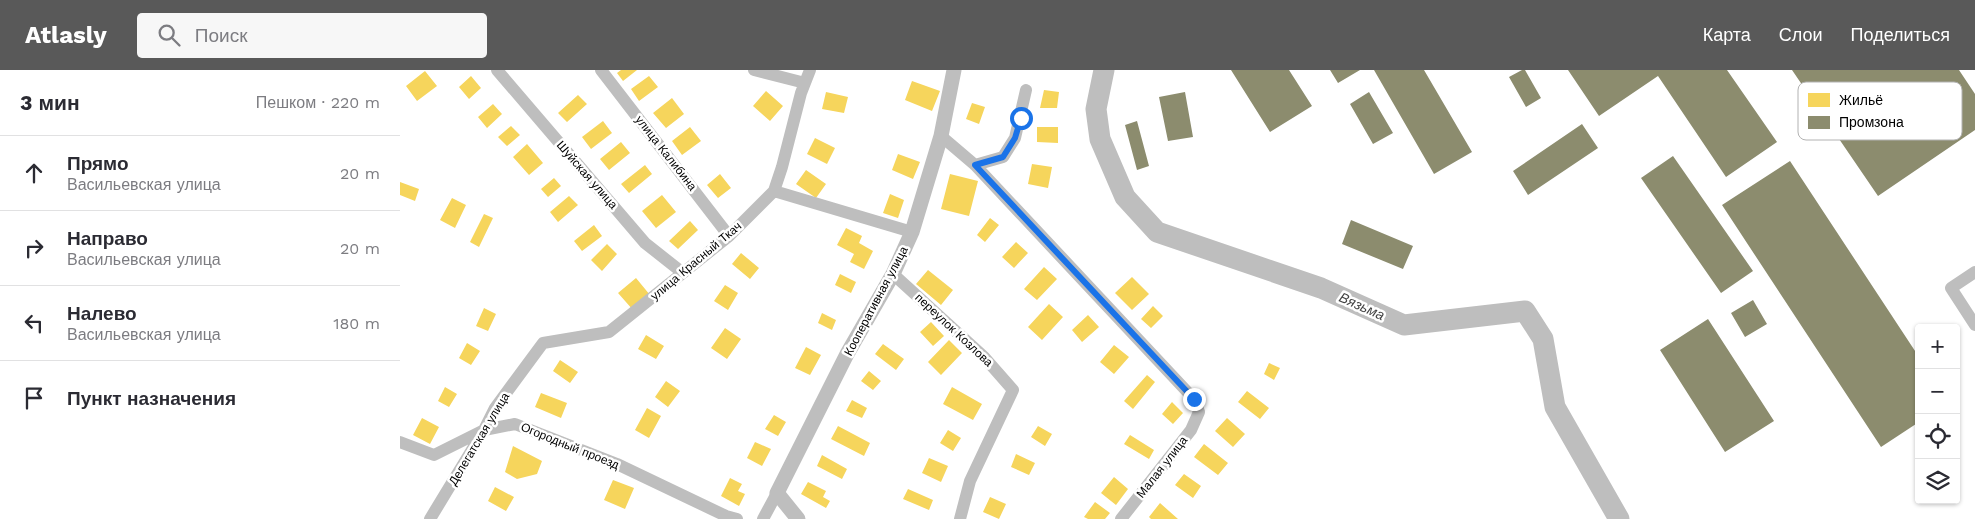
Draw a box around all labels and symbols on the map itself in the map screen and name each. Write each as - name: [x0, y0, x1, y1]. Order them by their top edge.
- legend: [1798, 82, 1962, 140]
- text: Жильё: [1839, 92, 1883, 108]
- route start: [1010, 107, 1033, 130]
- street label: улица Калибина: [632, 113, 700, 194]
- text: Промзона: [1839, 114, 1904, 130]
- street label: Шуйская улица: [554, 138, 621, 212]
- street label: улица Красный Ткач: [648, 219, 744, 303]
- street label: Кооперативная улица: [841, 244, 911, 358]
- water label: Вязьма: [1337, 289, 1387, 323]
- street label: переулок Козлова: [912, 290, 996, 370]
- route end: [1183, 388, 1206, 411]
- street label: Делегатская улица: [446, 390, 512, 488]
- street label: Огородный проезд: [519, 420, 621, 472]
- street label: Малая улица: [1134, 433, 1191, 500]

